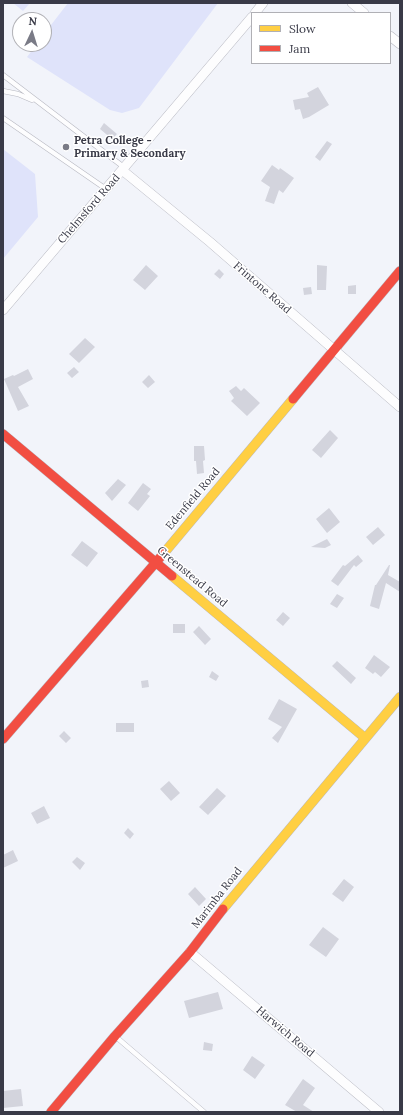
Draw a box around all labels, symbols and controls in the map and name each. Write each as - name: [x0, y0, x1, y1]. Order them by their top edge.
- north arrow: [12, 12, 52, 52]
- legend: [251, 12, 391, 64]
- text: N: [28, 14, 37, 28]
- text: Slow: [289, 21, 316, 36]
- text: Jam: [289, 41, 310, 56]
- place label: Petra College - Primary & Secondary: [74, 134, 186, 160]
- marker: Petra College - Primary & Secondary: [61, 142, 71, 152]
- street label: Chelmsford Road: [55, 171, 123, 247]
- street label: Frintone Road: [230, 259, 294, 317]
- street label: Edenfield Road: [163, 465, 223, 533]
- street label: Greenstead Road: [154, 544, 230, 610]
- street label: Marimba Road: [189, 865, 245, 931]
- street label: Harwich Road: [253, 1004, 317, 1060]

